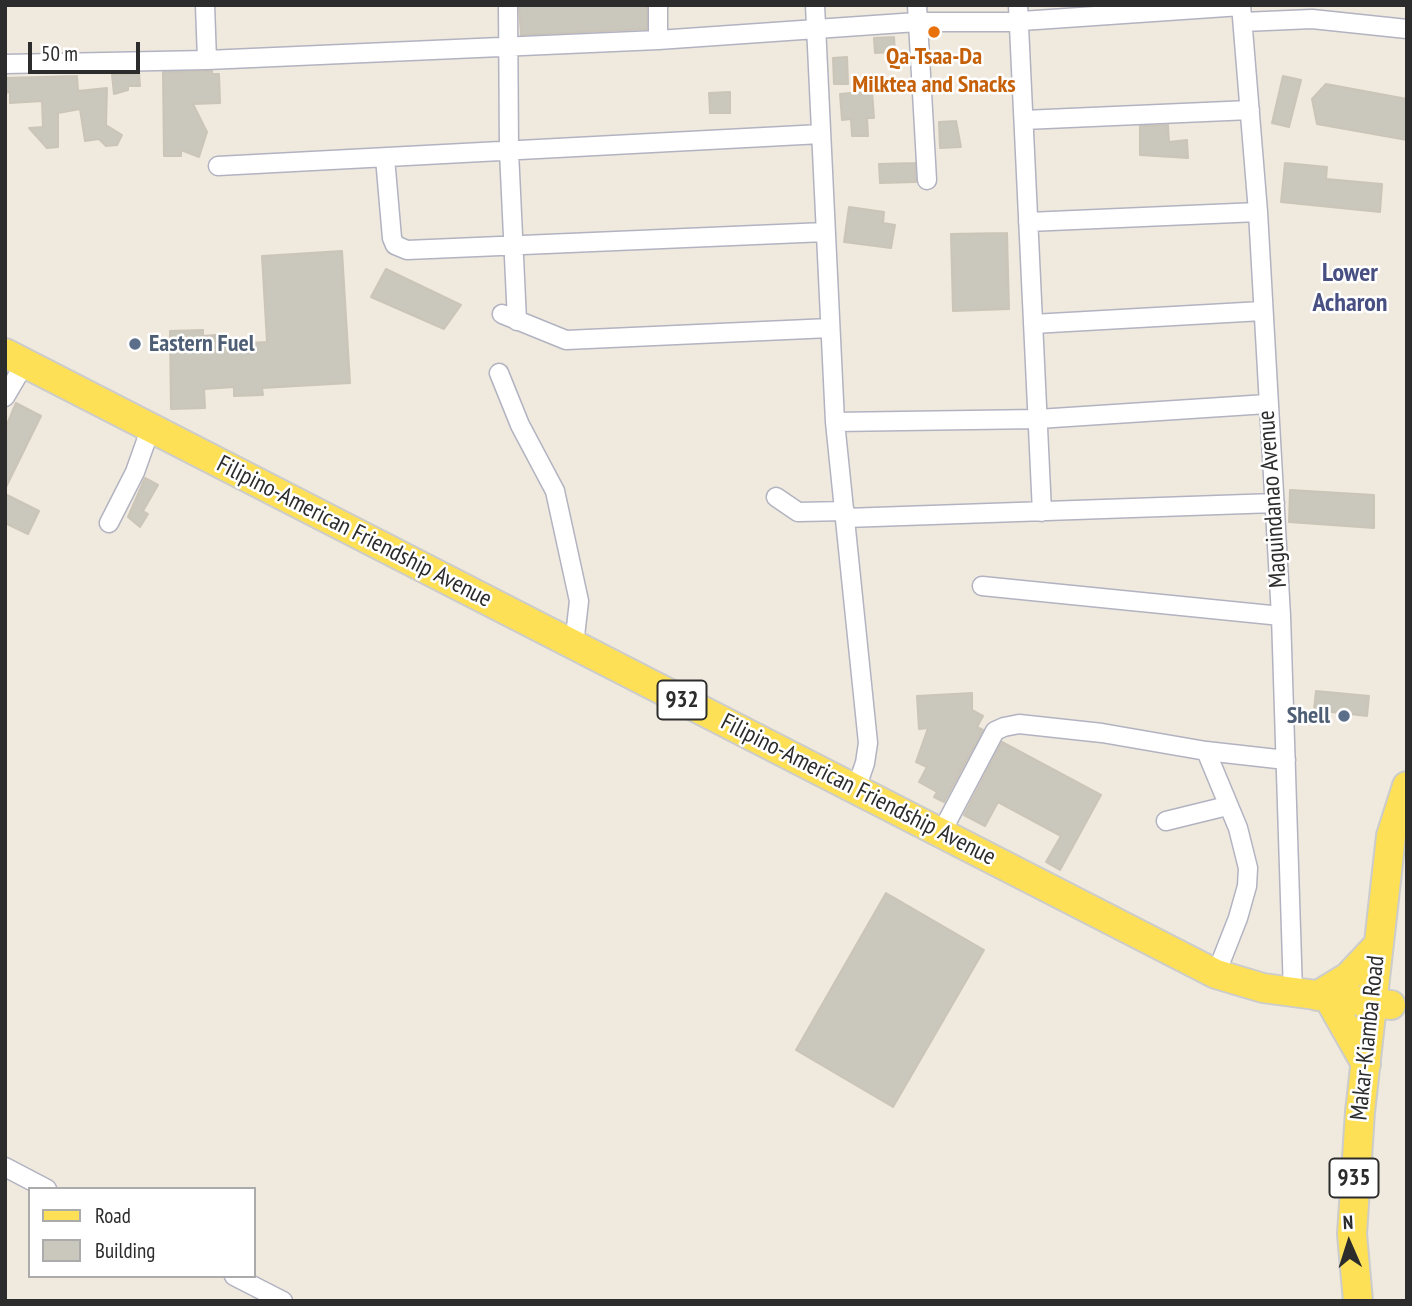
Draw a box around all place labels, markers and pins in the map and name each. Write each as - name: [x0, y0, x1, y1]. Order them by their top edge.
- marker: Qa-Tsaa-Da Milktea and Snacks: [926, 24, 942, 40]
- place label: Qa-Tsaa-Da Milktea and Snacks: [852, 43, 1016, 99]
- place label: Eastern Fuel: [149, 330, 254, 358]
- marker: Eastern Fuel: [127, 336, 143, 352]
- place label: Shell: [1287, 702, 1330, 730]
- marker: Shell: [1336, 708, 1352, 724]

